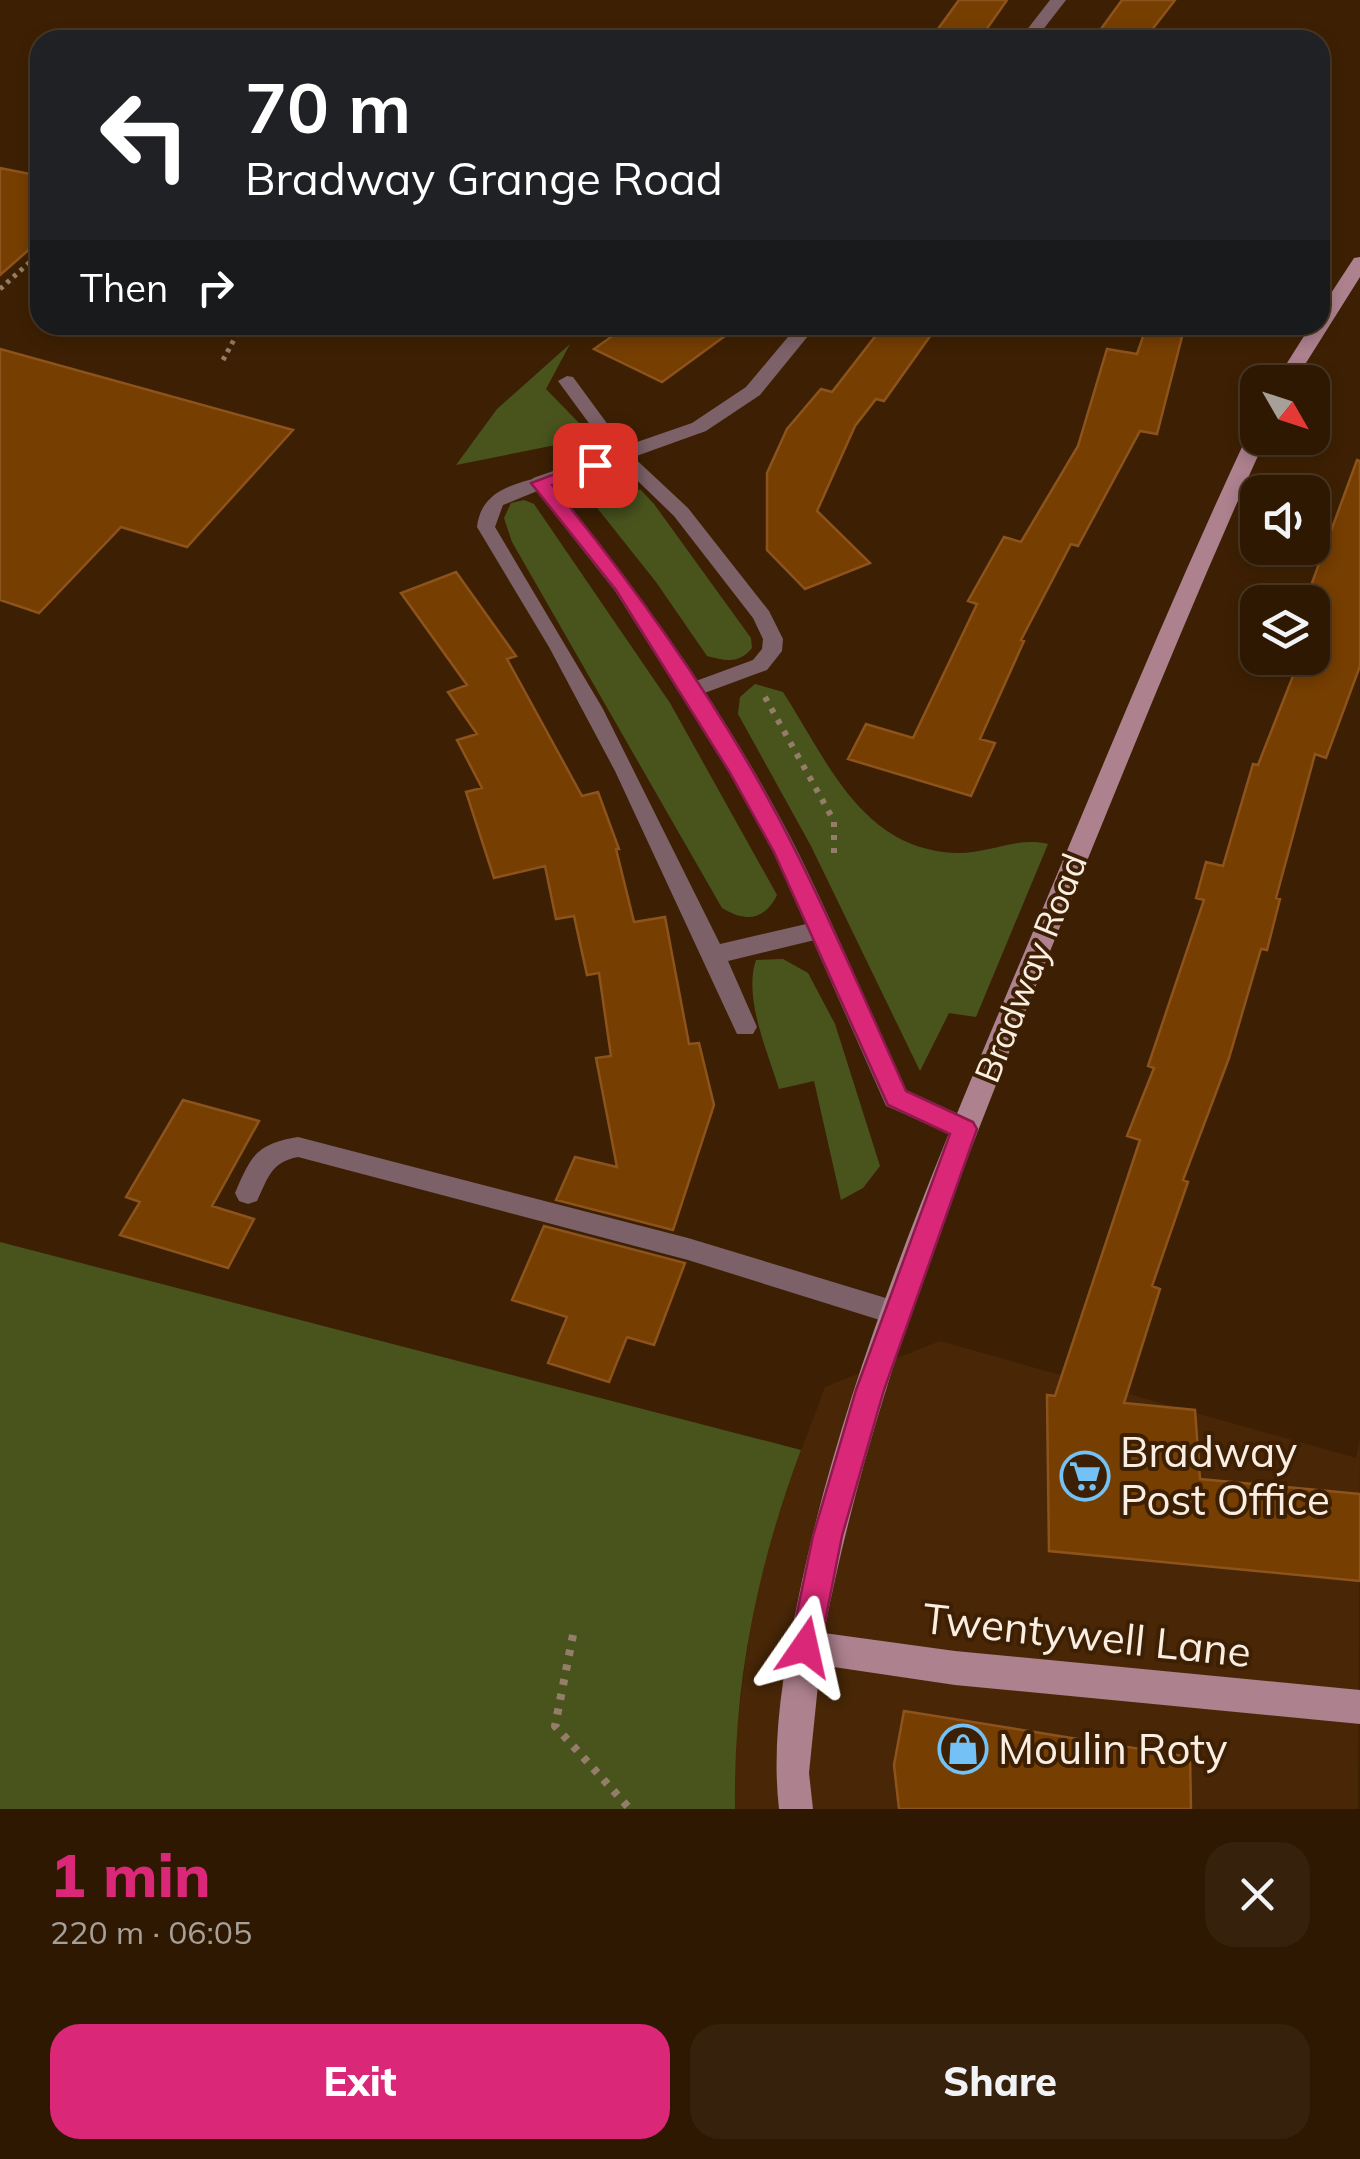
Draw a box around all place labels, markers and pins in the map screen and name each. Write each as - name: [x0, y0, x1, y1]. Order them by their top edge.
- pin: [553, 423, 638, 508]
- place label: Bradway Post Office: [1120, 1425, 1330, 1526]
- supermarket icon: Bradway Post Office: [1059, 1450, 1111, 1502]
- place label: Moulin Roty: [998, 1722, 1227, 1775]
- shop icon: Moulin Roty: [937, 1723, 989, 1775]

